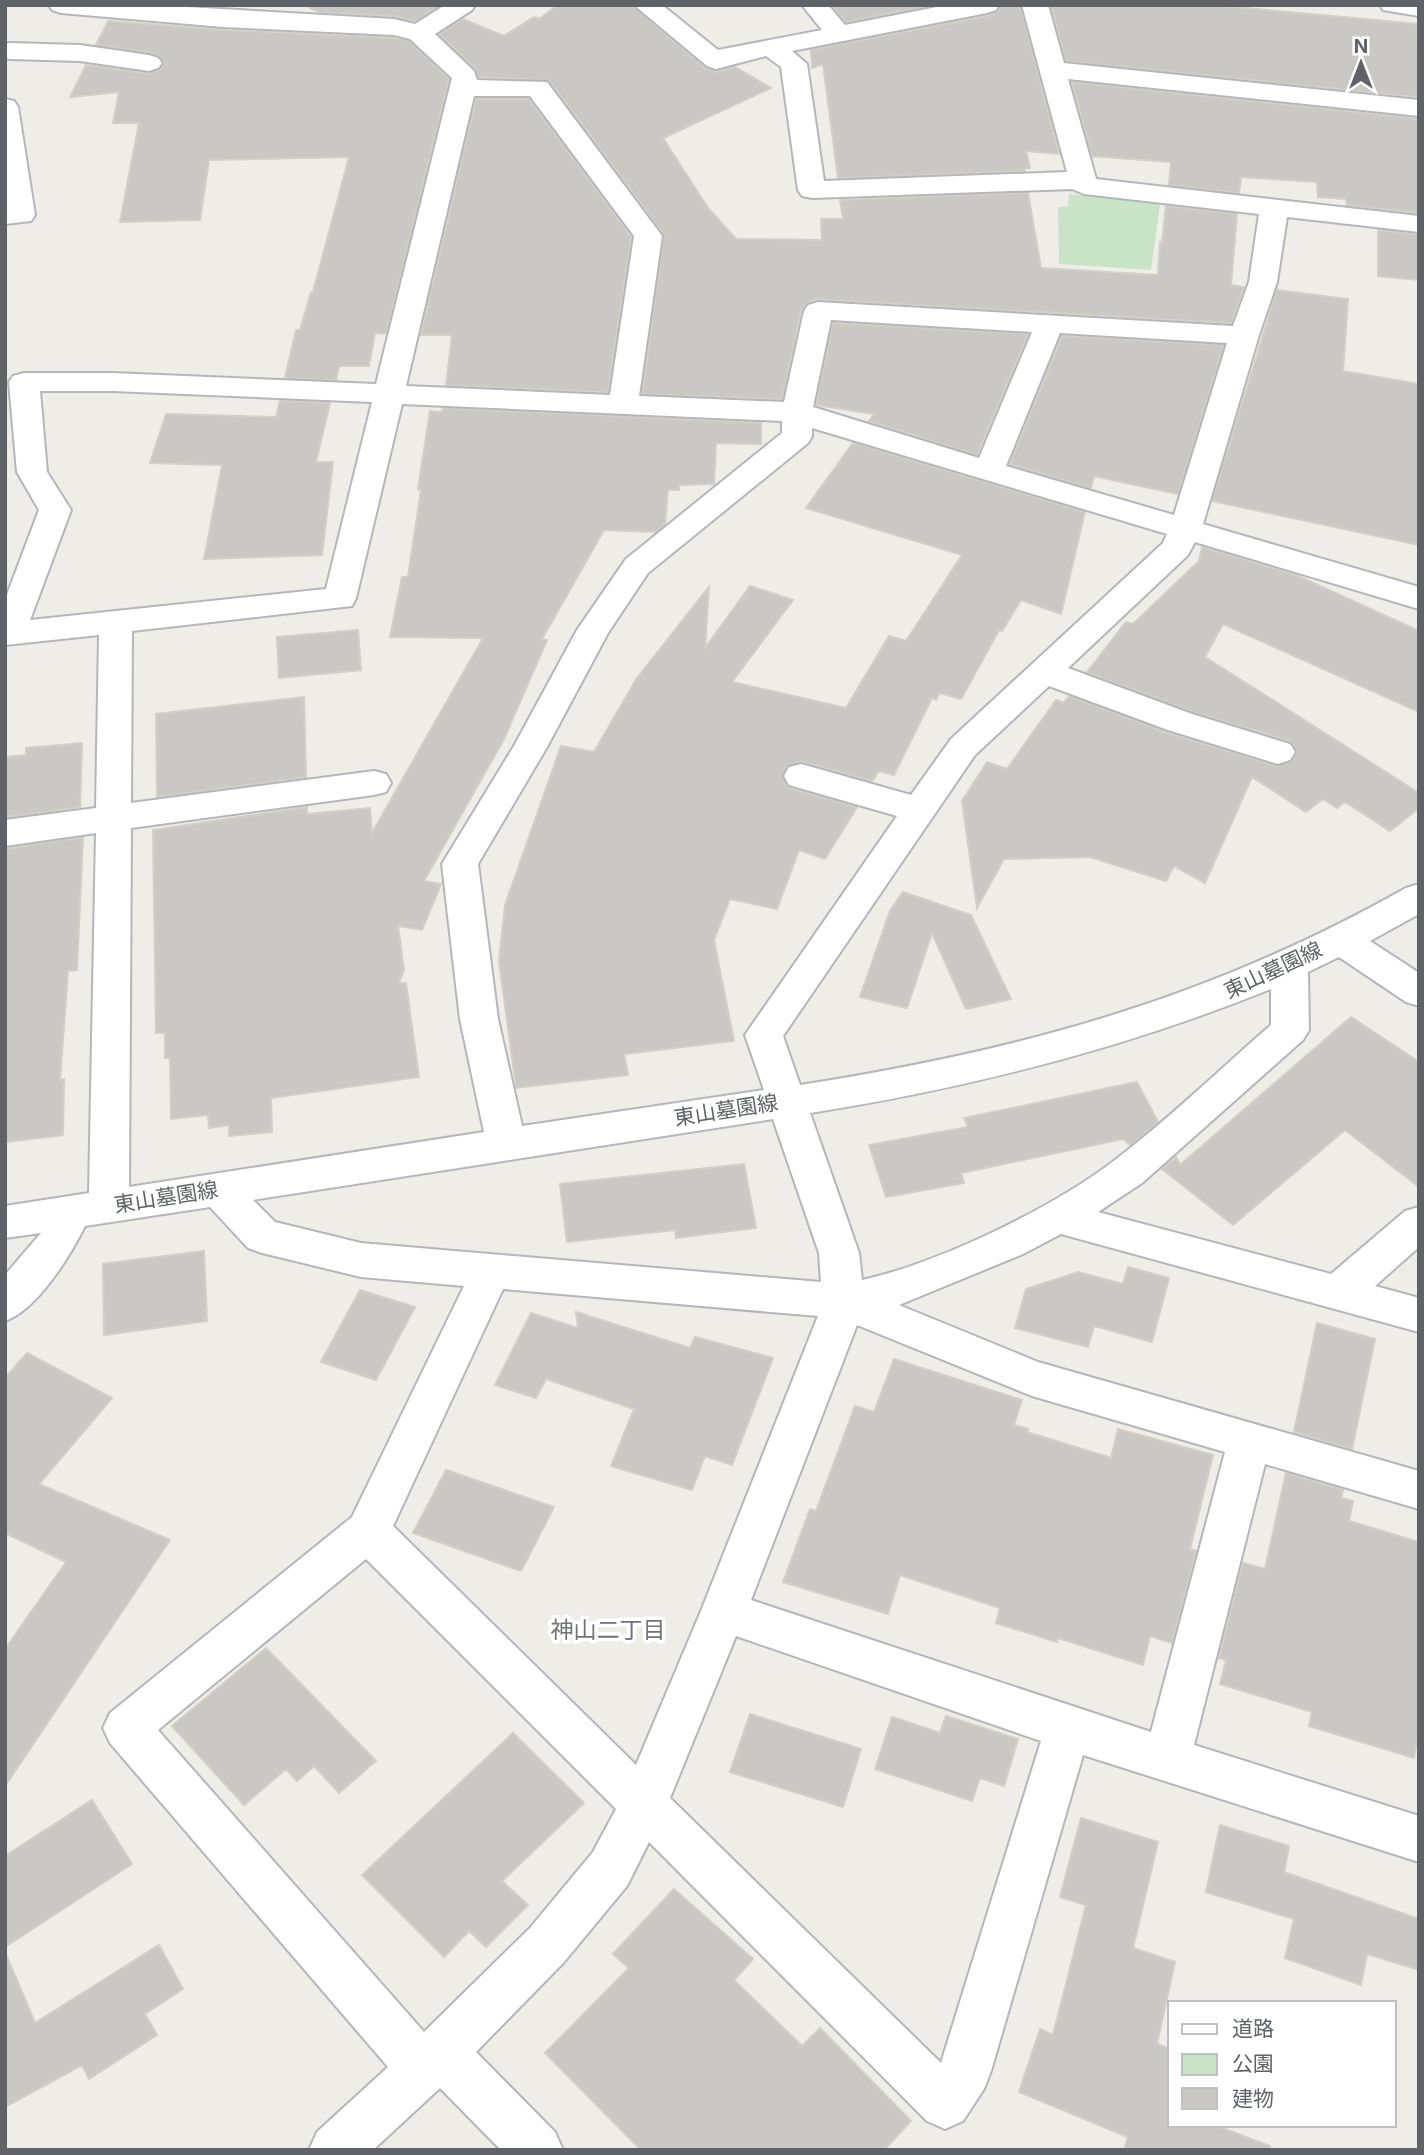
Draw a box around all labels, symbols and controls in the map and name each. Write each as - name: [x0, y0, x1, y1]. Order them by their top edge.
- north arrow: [1326, 28, 1396, 98]
- text: N: [1354, 35, 1368, 58]
- street label: 東山墓園線: [1220, 936, 1326, 1004]
- street label: 東山墓園線: [672, 1089, 780, 1131]
- street label: 東山墓園線: [112, 1176, 220, 1218]
- district label: 神山二丁目: [551, 1616, 666, 1644]
- legend: [1168, 2001, 1396, 2127]
- text: 道路: [1232, 2016, 1274, 2041]
- text: 公園: [1232, 2051, 1274, 2076]
- text: 建物: [1232, 2086, 1274, 2111]

